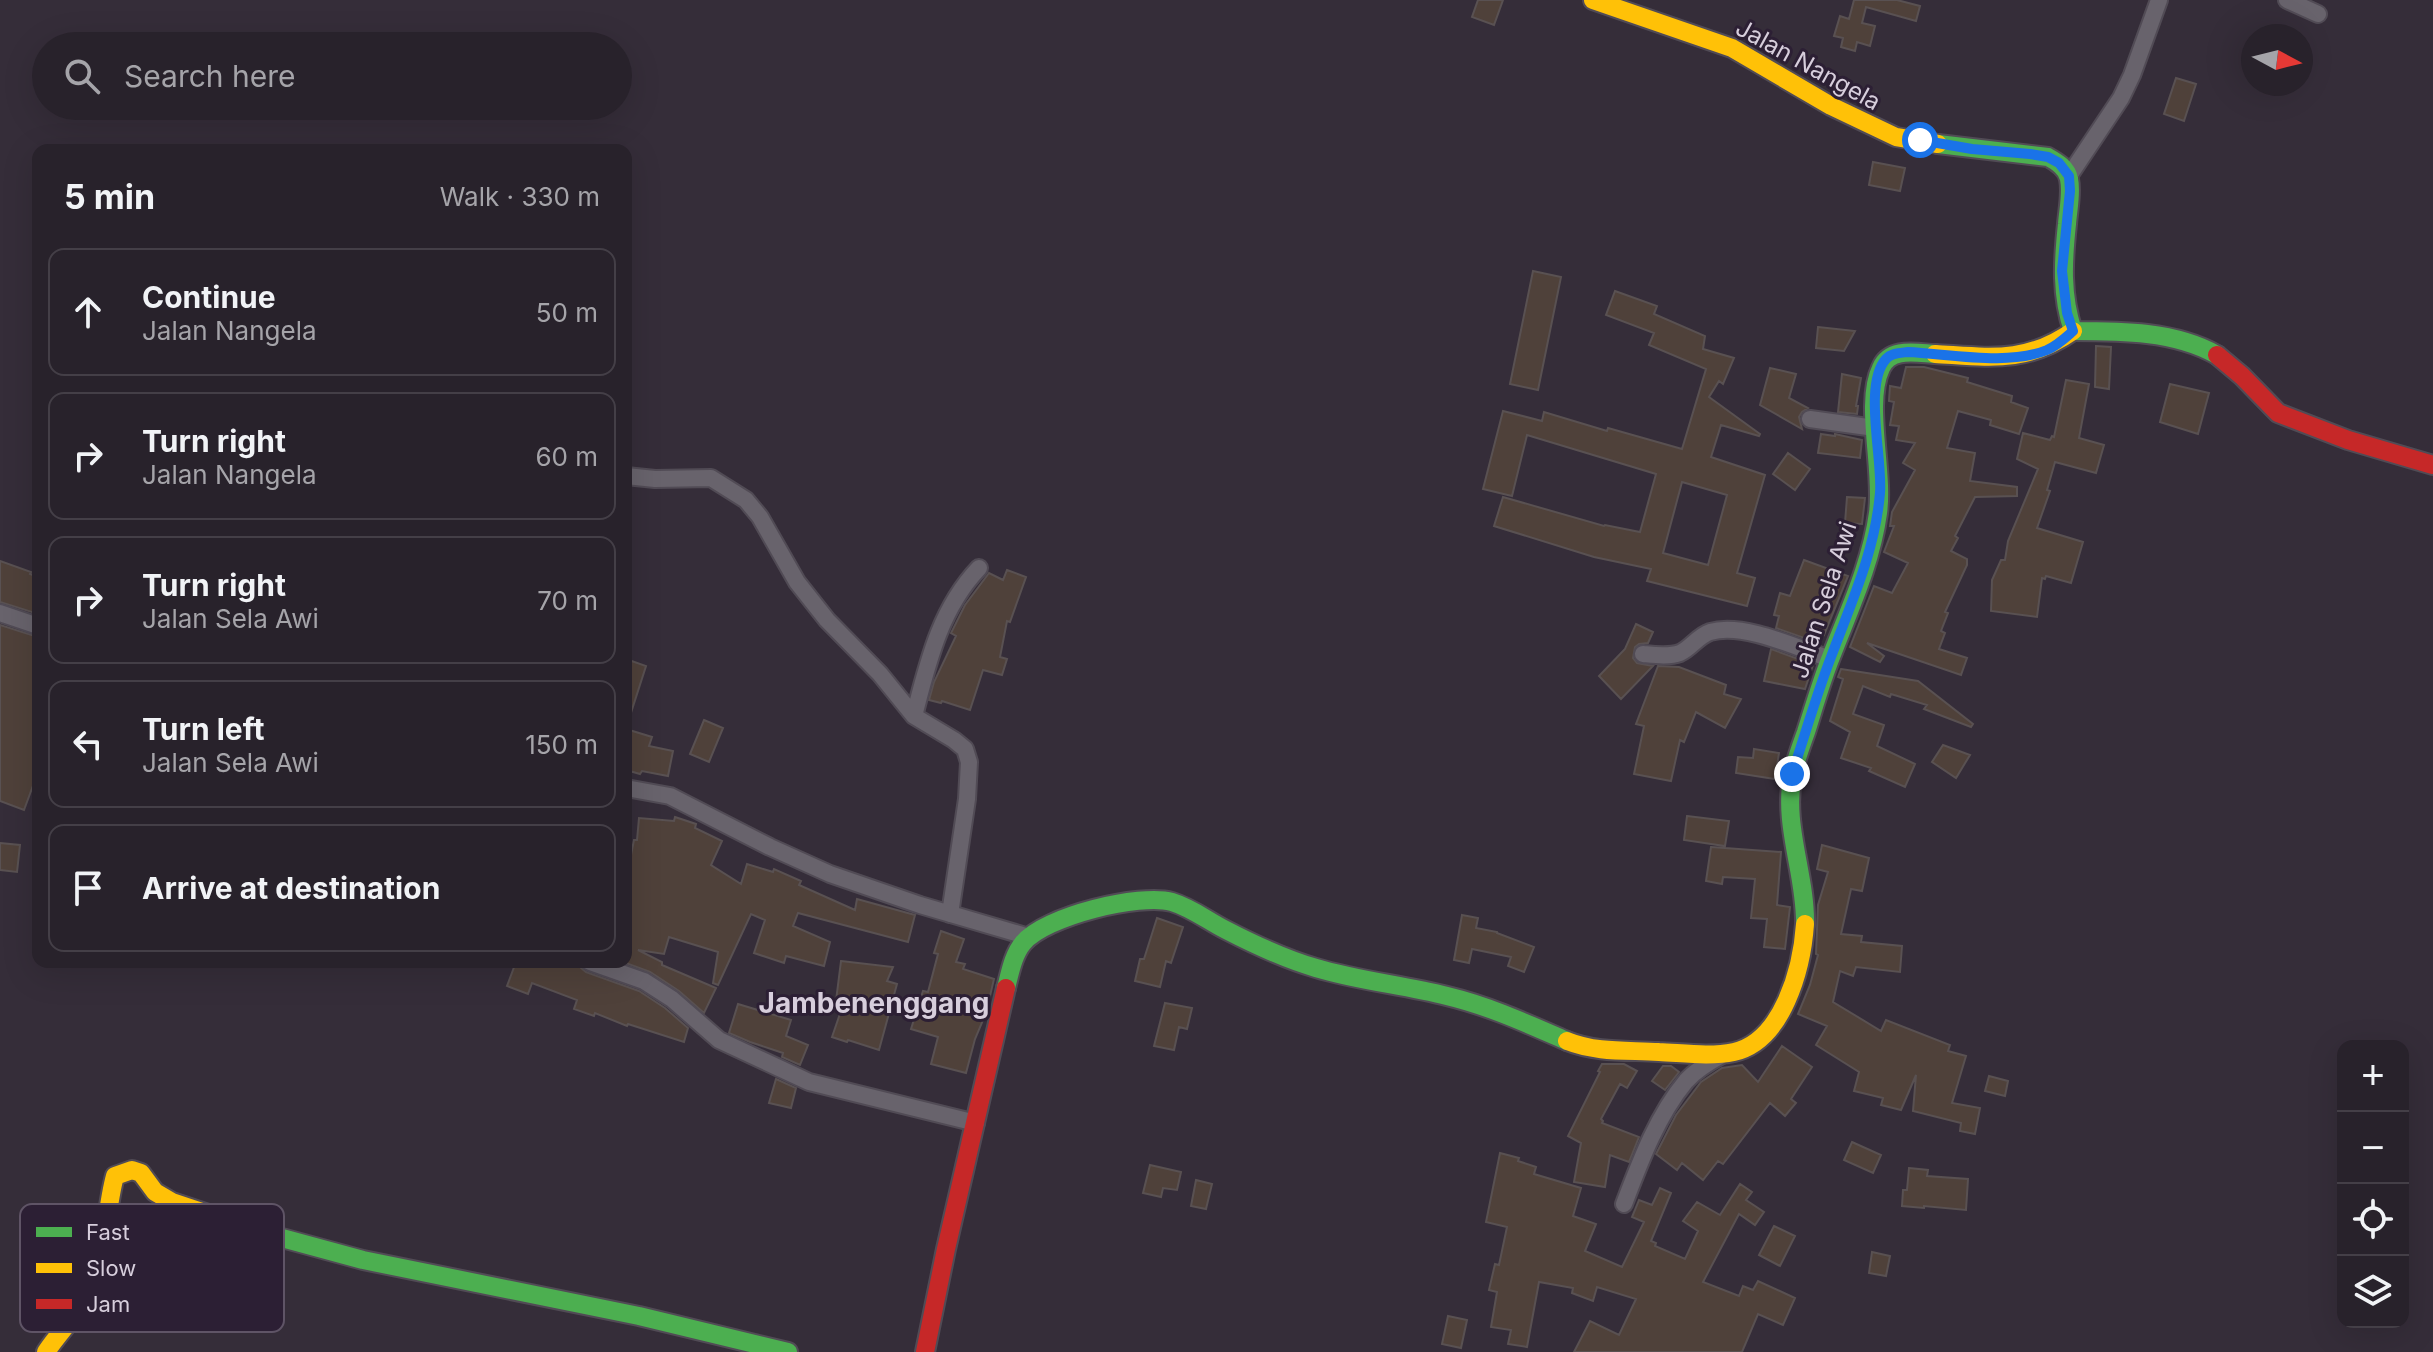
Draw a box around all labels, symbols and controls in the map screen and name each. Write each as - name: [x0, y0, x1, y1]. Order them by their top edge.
- street label: Jalan Nangela: [1731, 13, 1886, 116]
- north arrow: [2241, 24, 2313, 96]
- search box: [32, 32, 632, 120]
- icon: search: [60, 54, 104, 98]
- text: Search here: [124, 58, 296, 94]
- route start: [1902, 122, 1938, 158]
- text: 5 min: [64, 176, 155, 217]
- text: Walk · 330 m: [440, 181, 600, 212]
- text: Continue: [142, 279, 276, 315]
- icon: ahead: [66, 290, 110, 334]
- text: 50 m: [536, 297, 598, 328]
- text: Jalan Nangela: [142, 315, 317, 346]
- text: Turn right: [142, 423, 286, 459]
- icon: right: [66, 434, 110, 478]
- text: 60 m: [535, 441, 598, 472]
- text: Jalan Nangela: [142, 459, 317, 490]
- street label: Jalan Sela Awi: [1785, 518, 1863, 682]
- text: Turn right: [142, 567, 286, 603]
- icon: right: [66, 578, 110, 622]
- text: 70 m: [537, 585, 598, 616]
- text: Jalan Sela Awi: [142, 603, 319, 634]
- text: Turn left: [142, 711, 264, 747]
- icon: left: [66, 722, 110, 766]
- text: 150 m: [525, 729, 598, 760]
- text: Jalan Sela Awi: [142, 747, 319, 778]
- route end: [1774, 756, 1810, 792]
- icon: arrive: [66, 866, 110, 910]
- text: Arrive at destination: [142, 870, 440, 906]
- district label: Jambenenggang: [759, 986, 989, 1020]
- map controls: [2337, 1040, 2409, 1328]
- button: +: [2337, 1040, 2409, 1112]
- button: −: [2337, 1112, 2409, 1184]
- button: locate: [2337, 1184, 2409, 1256]
- legend: [20, 1204, 284, 1332]
- text: Fast: [86, 1219, 130, 1245]
- text: Slow: [86, 1255, 136, 1281]
- button: layers: [2337, 1256, 2409, 1328]
- text: Jam: [86, 1291, 130, 1317]

